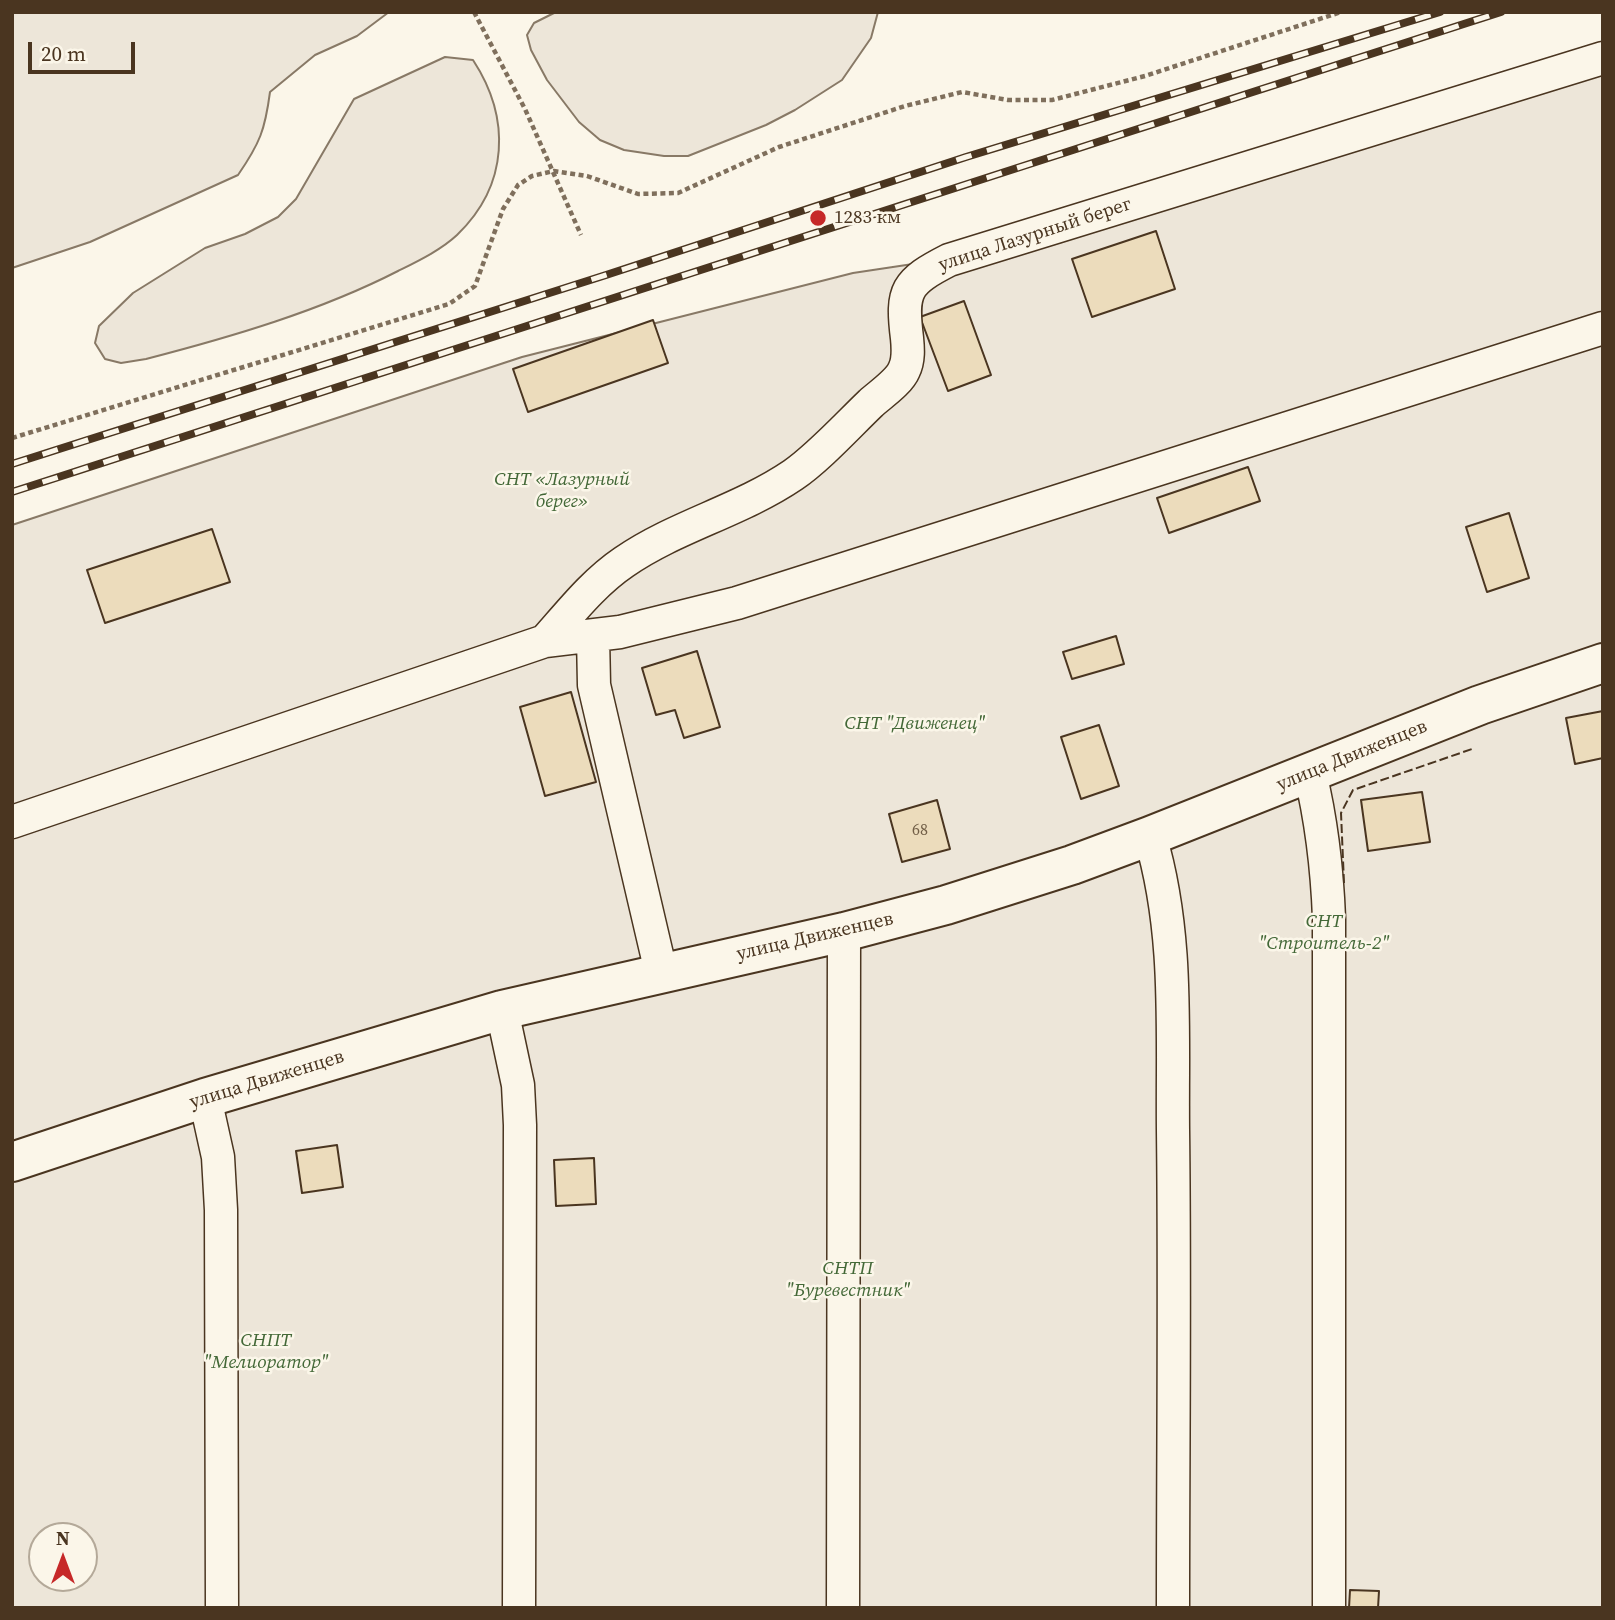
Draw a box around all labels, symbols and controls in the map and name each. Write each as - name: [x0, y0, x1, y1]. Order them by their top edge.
- scale bar: [32, 28, 138, 72]
- text: 20 m: [41, 39, 86, 68]
- street label: улица Лазурный берег: [936, 193, 1134, 277]
- place label: 1283 км: [834, 207, 901, 229]
- marker: 1283 км: [808, 208, 828, 228]
- park label: СНТ «Лазурный берег»: [494, 469, 630, 513]
- park label: СНТ "Движенец": [845, 713, 985, 735]
- street label: улица Движенцев: [1273, 715, 1431, 797]
- house number: 68: [912, 821, 928, 841]
- street label: улица Движенцев: [734, 908, 896, 966]
- park label: СНТ "Строитель-2": [1258, 911, 1390, 955]
- street label: улица Движенцев: [187, 1046, 347, 1114]
- park label: СНТП "Буревестник": [786, 1258, 910, 1302]
- park label: СНПТ "Мелиоратор": [203, 1330, 329, 1374]
- north arrow: [28, 1522, 98, 1592]
- text: N: [56, 1525, 70, 1551]

